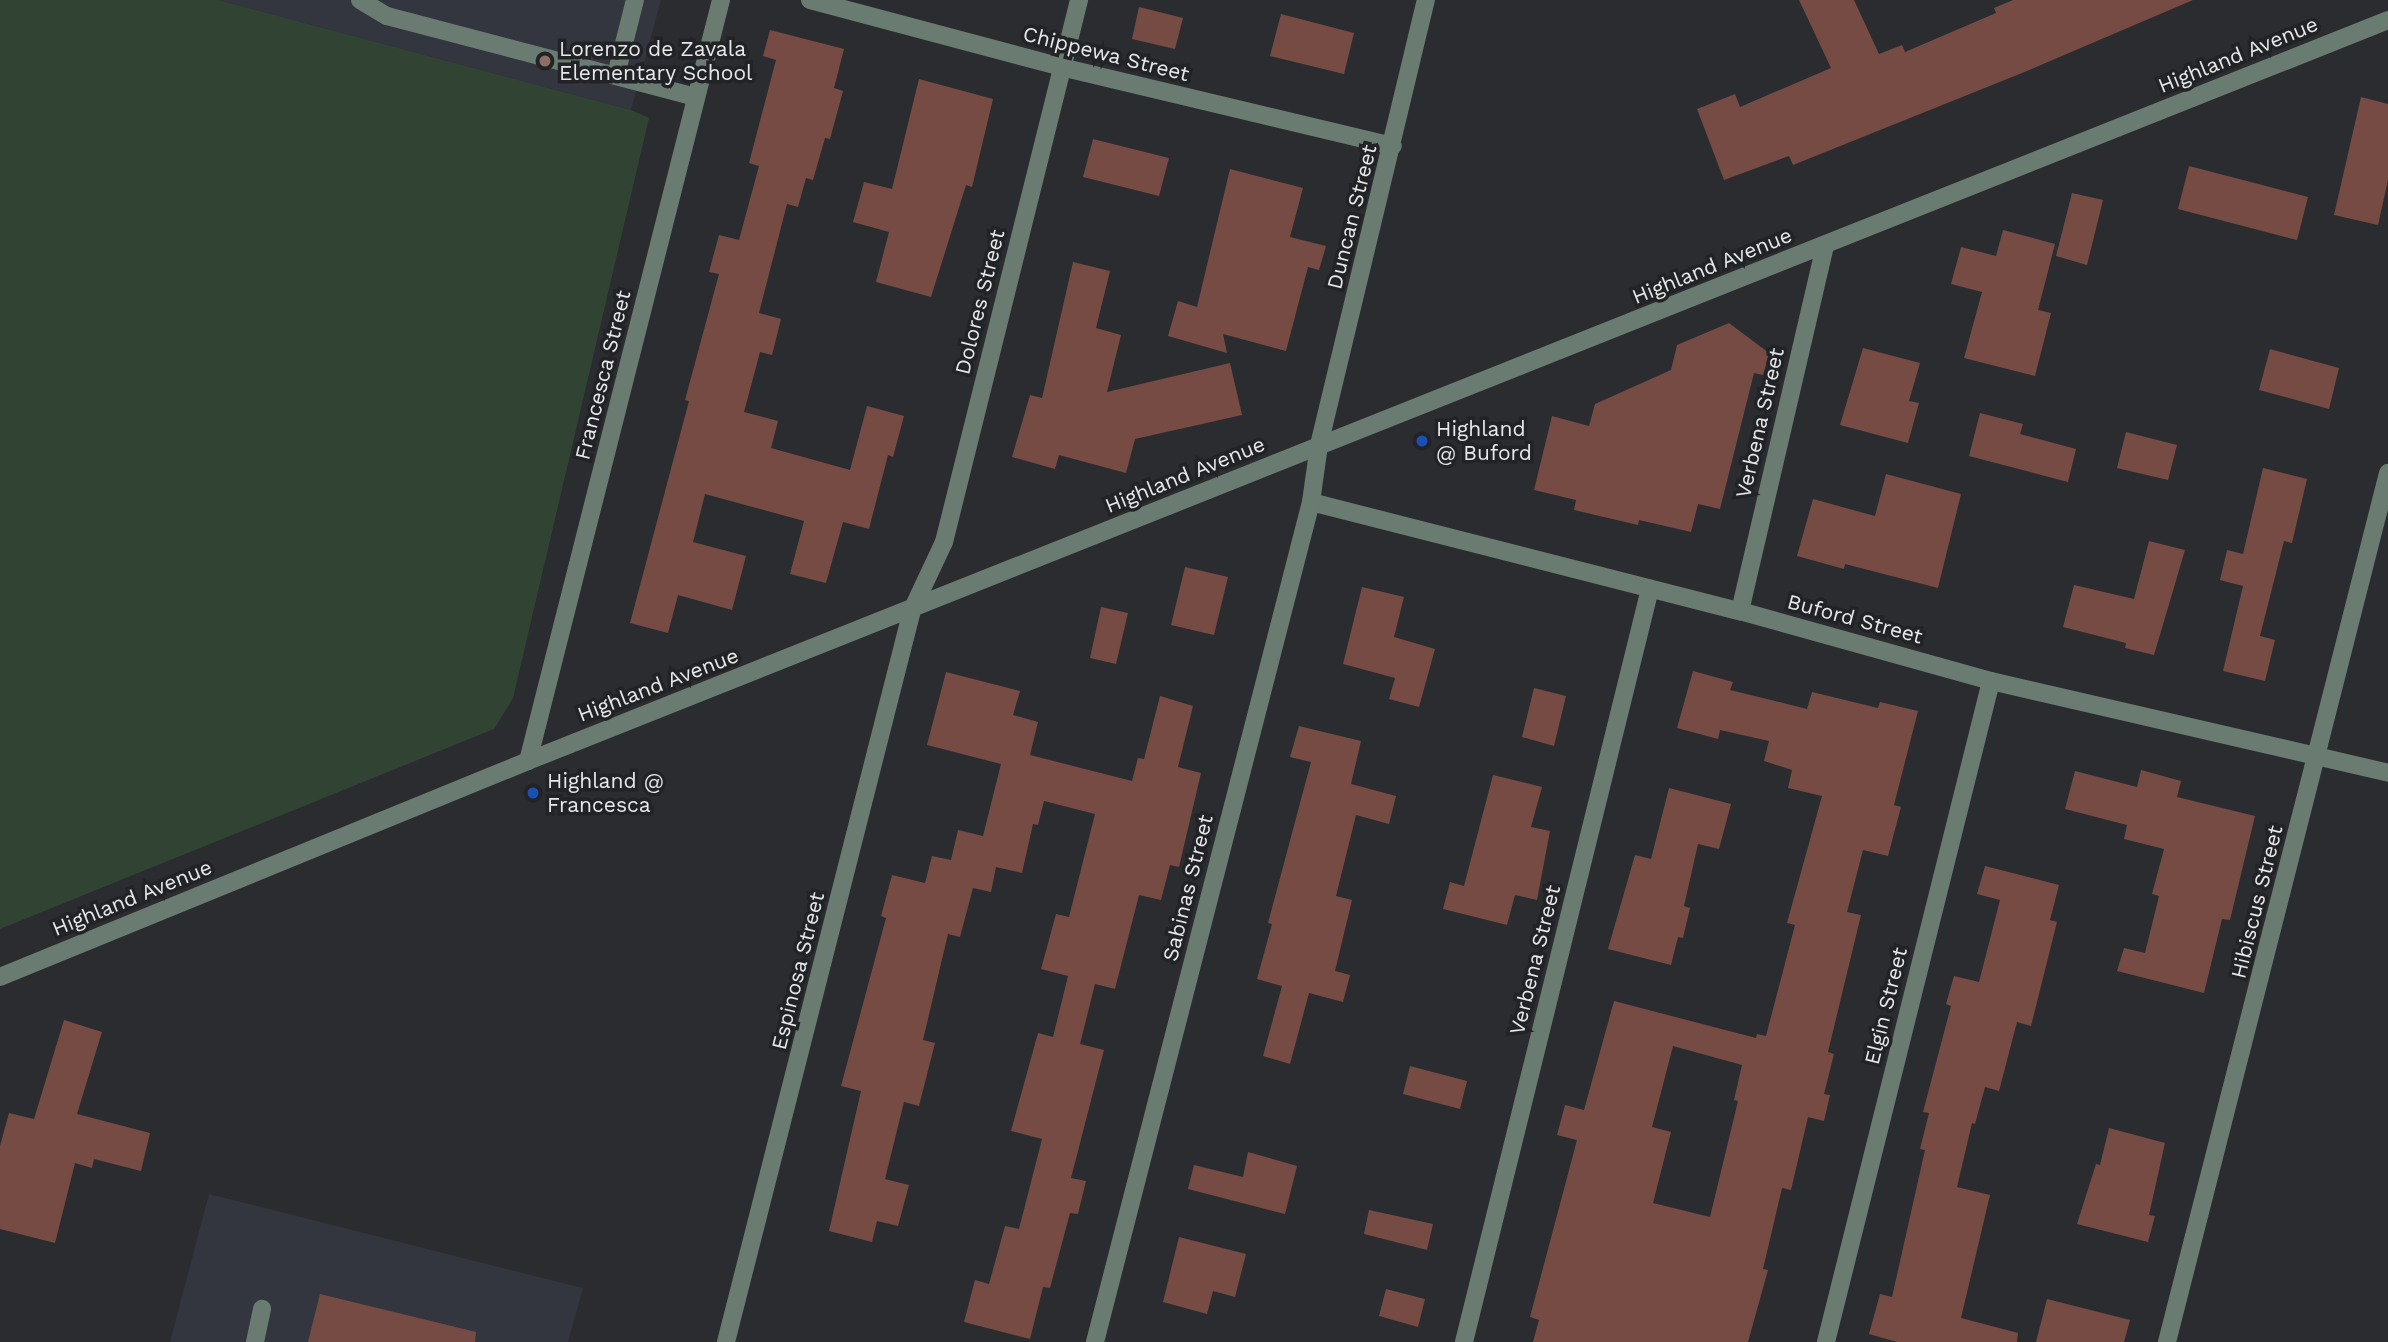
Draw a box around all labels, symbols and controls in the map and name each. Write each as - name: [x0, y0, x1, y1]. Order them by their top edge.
- street label: Highland Avenue: [2154, 11, 2322, 99]
- street label: Chippewa Street: [1020, 21, 1192, 87]
- place label: Lorenzo de Zavala Elementary School: [559, 36, 753, 86]
- marker: Lorenzo de Zavala Elementary School: [537, 53, 553, 69]
- street label: Duncan Street: [1322, 142, 1382, 292]
- street label: Highland Avenue: [1628, 222, 1796, 310]
- street label: Dolores Street: [950, 227, 1010, 377]
- street label: Francesca Street: [570, 288, 636, 462]
- street label: Verbena Street: [1730, 345, 1790, 501]
- place label: Highland @ Buford: [1436, 416, 1532, 466]
- street label: Highland Avenue: [1101, 431, 1269, 519]
- marker: Highland @ Buford: [1414, 433, 1430, 449]
- street label: Buford Street: [1785, 589, 1925, 649]
- street label: Highland Avenue: [574, 643, 742, 727]
- place label: Highland @ Francesca: [547, 768, 664, 818]
- marker: Highland @ Francesca: [525, 785, 541, 801]
- street label: Sabinas Street: [1158, 812, 1218, 964]
- street label: Hibiscus Street: [2226, 823, 2288, 981]
- street label: Highland Avenue: [48, 854, 216, 942]
- street label: Verbena Street: [1504, 882, 1566, 1038]
- street label: Espinosa Street: [766, 889, 830, 1053]
- street label: Elgin Street: [1859, 945, 1913, 1067]

